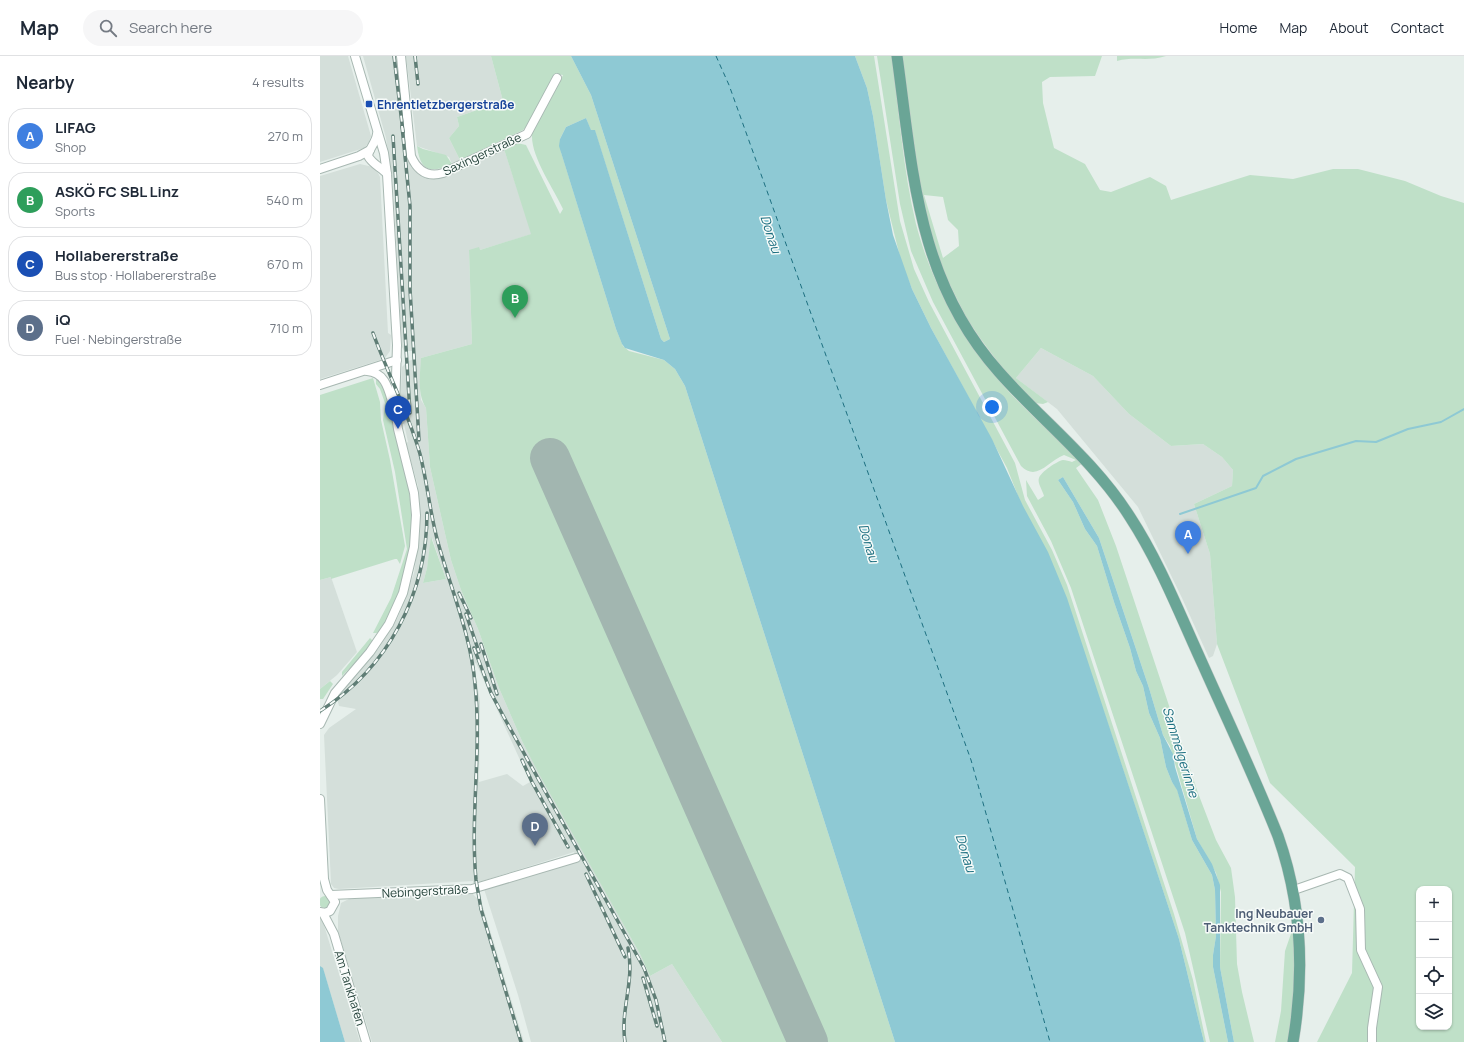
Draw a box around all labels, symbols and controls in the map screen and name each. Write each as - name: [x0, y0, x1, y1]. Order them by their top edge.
- search box: [83, 10, 363, 46]
- text: Map: [20, 15, 59, 41]
- icon: search: [97, 17, 119, 39]
- text: Search here: [129, 17, 212, 38]
- text: Home: [1220, 18, 1257, 37]
- text: Map: [1279, 18, 1307, 37]
- text: About: [1329, 18, 1369, 37]
- text: Contact: [1391, 18, 1444, 37]
- text: Nearby: [16, 71, 74, 94]
- text: 4 results: [252, 73, 304, 91]
- place label: Ehrentletzbergerstraße: [377, 96, 515, 113]
- marker: Ehrentletzbergerstraße: [364, 99, 374, 109]
- text: LIFAG: [55, 117, 96, 138]
- text: A: [26, 127, 34, 145]
- text: 270 m: [268, 127, 303, 145]
- street label: Saxingerstraße: [440, 128, 524, 180]
- text: Shop: [55, 138, 86, 156]
- text: ASKÖ FC SBL Linz: [55, 181, 179, 202]
- text: B: [26, 191, 34, 209]
- text: 540 m: [266, 191, 303, 209]
- text: Sports: [55, 202, 95, 220]
- water label: Donau: [756, 213, 786, 257]
- text: Hollabererstraße: [55, 245, 179, 266]
- text: C: [25, 255, 35, 273]
- text: 670 m: [267, 255, 303, 273]
- text: Bus stop · Hollabererstraße: [55, 266, 216, 284]
- pin: B: [502, 285, 528, 318]
- text: iQ: [55, 309, 70, 330]
- text: D: [25, 319, 35, 337]
- text: 710 m: [270, 319, 303, 337]
- text: Fuel · Nebingerstraße: [55, 330, 182, 348]
- pin: C: [385, 396, 411, 429]
- your location: [982, 397, 1002, 417]
- pin: A: [1175, 521, 1201, 554]
- water label: Donau: [855, 522, 884, 566]
- water label: Sammelgerinne: [1159, 704, 1204, 801]
- pin: D: [522, 813, 548, 846]
- water label: Donau: [952, 832, 981, 876]
- street label: Nebingerstraße: [381, 880, 469, 902]
- map controls: [1416, 886, 1452, 1030]
- button: +: [1416, 886, 1452, 922]
- place label: Ing Neubauer Tanktechnik GmbH: [1204, 905, 1313, 936]
- marker: Ing Neubauer Tanktechnik GmbH: [1316, 915, 1326, 925]
- button: −: [1416, 922, 1452, 958]
- street label: Am Tankhafen: [330, 948, 370, 1028]
- button: locate: [1416, 958, 1452, 994]
- button: layers: [1416, 994, 1452, 1030]

